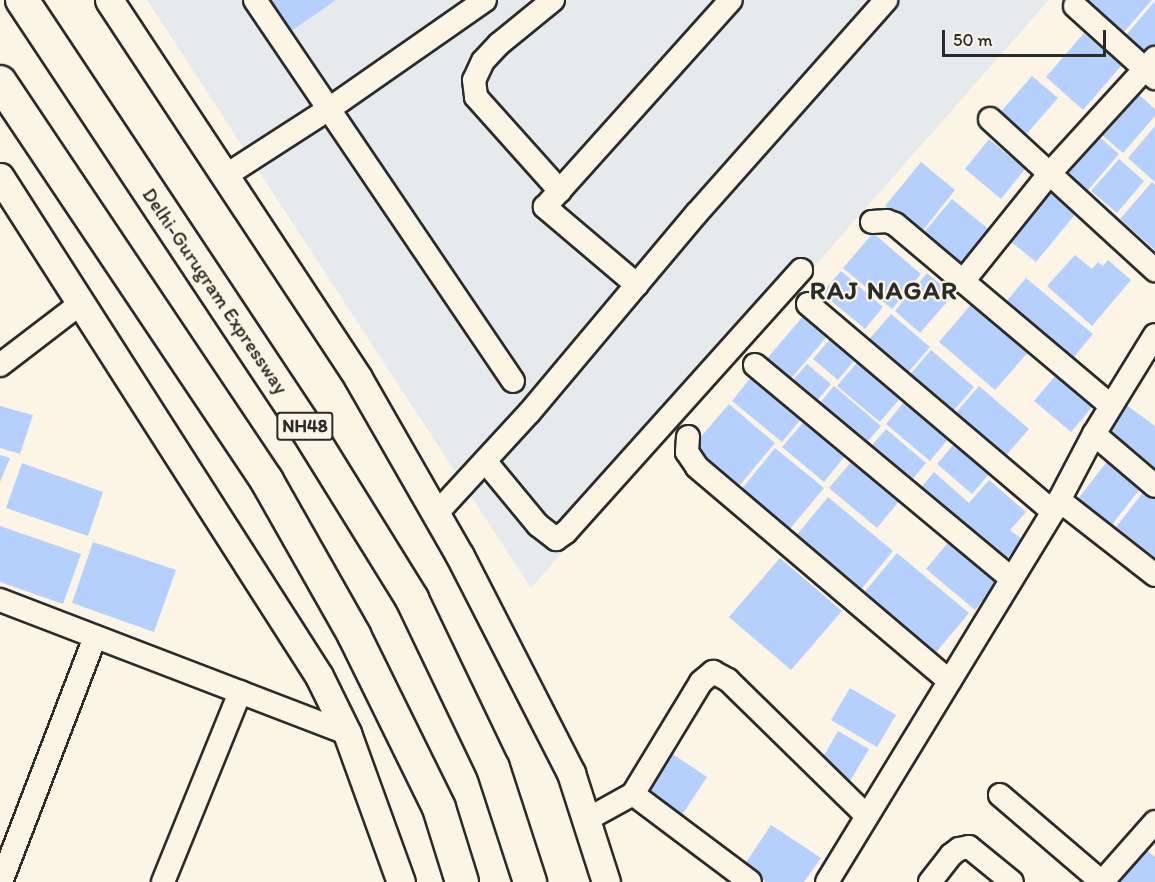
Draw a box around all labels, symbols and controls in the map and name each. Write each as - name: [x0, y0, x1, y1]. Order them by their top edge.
- scale bar: [945, 18, 1108, 56]
- text: 50 m: [953, 29, 993, 51]
- street label: Delhi-Gurugram Expressway: [137, 183, 293, 399]
- district label: RAJ NAGAR: [810, 275, 958, 307]
- road number: NH48: [275, 411, 335, 441]

